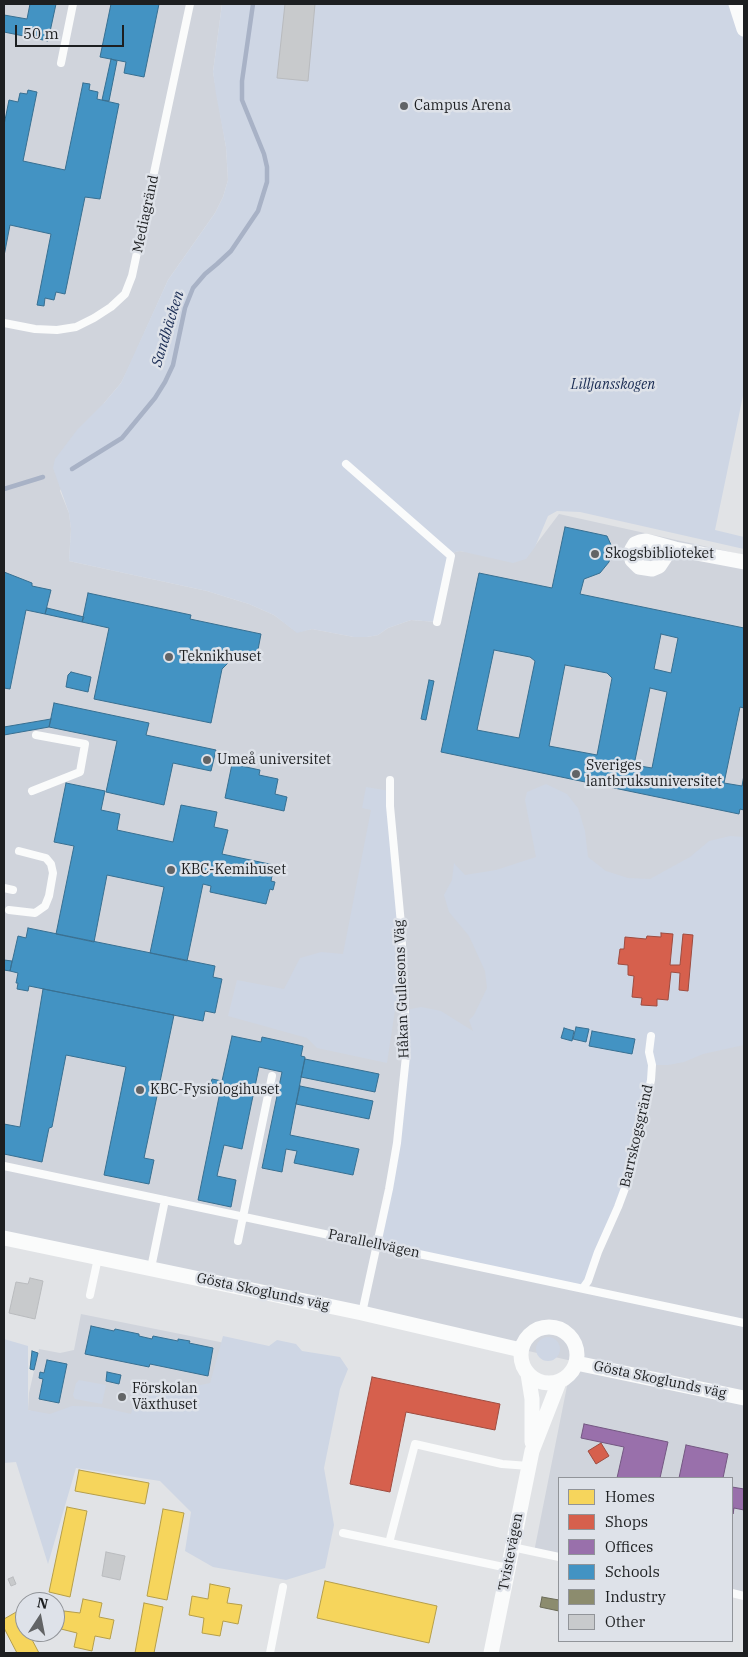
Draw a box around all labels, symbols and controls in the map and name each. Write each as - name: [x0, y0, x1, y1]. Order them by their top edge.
- scale bar: [18, 15, 126, 47]
- text: 50 m: [23, 24, 59, 43]
- place label: Campus Arena: [414, 98, 511, 114]
- marker: Campus Arena: [398, 100, 410, 112]
- street label: Mediagränd: [130, 173, 162, 255]
- water label: Sandbäcken: [148, 289, 188, 369]
- park label: Lilljansskogen: [571, 377, 655, 393]
- place label: Skogsbiblioteket: [605, 546, 714, 562]
- marker: Skogsbiblioteket: [589, 548, 601, 560]
- place label: Teknikhuset: [179, 649, 261, 665]
- marker: Teknikhuset: [163, 651, 175, 663]
- place label: Umeå universitet: [217, 752, 331, 768]
- marker: Umeå universitet: [201, 754, 213, 766]
- place label: Sveriges lantbruksuniversitet: [586, 758, 722, 790]
- marker: Sveriges lantbruksuniversitet: [570, 768, 582, 780]
- place label: KBC-Kemihuset: [181, 862, 286, 878]
- marker: KBC-Kemihuset: [165, 864, 177, 876]
- street label: Håkan Gullesons Väg: [391, 919, 413, 1059]
- place label: KBC-Fysiologihuset: [150, 1082, 280, 1098]
- street label: Barrskogsgränd: [617, 1083, 657, 1189]
- marker: KBC-Fysiologihuset: [134, 1084, 146, 1096]
- street label: Parallellvägen: [327, 1226, 421, 1262]
- street label: Gösta Skoglunds väg: [195, 1270, 331, 1314]
- street label: Gösta Skoglunds väg: [592, 1358, 728, 1402]
- place label: Förskolan Växthuset: [132, 1381, 198, 1414]
- marker: Förskolan Växthuset: [116, 1391, 128, 1403]
- legend: [558, 1477, 733, 1642]
- text: Homes: [605, 1487, 655, 1506]
- street label: Tvistevägen: [495, 1512, 527, 1592]
- text: Shops: [605, 1512, 648, 1531]
- text: Offices: [605, 1537, 653, 1556]
- text: Schools: [605, 1562, 660, 1581]
- text: Industry: [605, 1587, 666, 1606]
- north arrow: [15, 1592, 65, 1642]
- text: N: [36, 1593, 50, 1613]
- text: Other: [605, 1612, 645, 1631]

